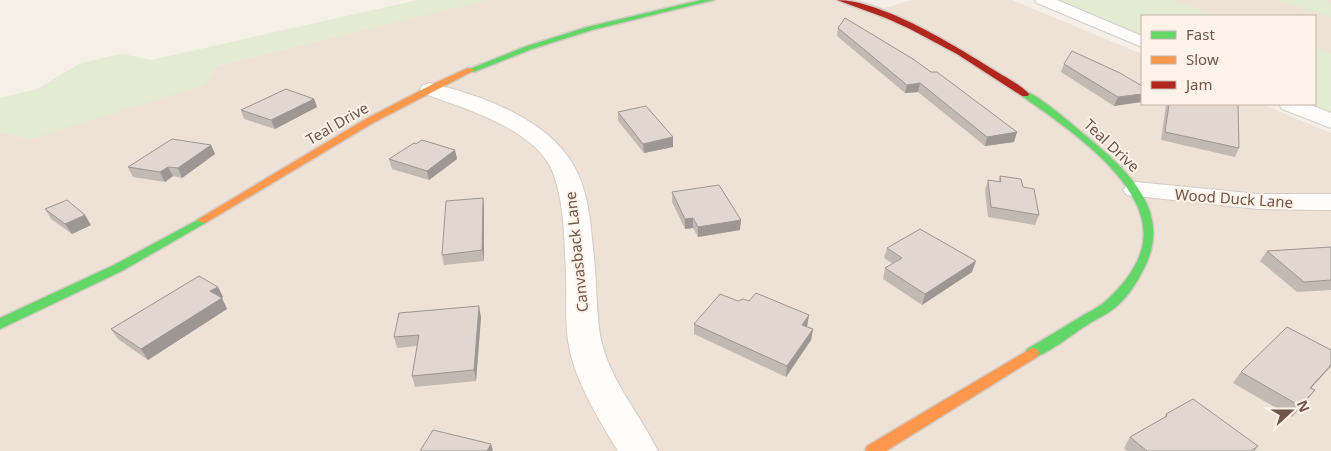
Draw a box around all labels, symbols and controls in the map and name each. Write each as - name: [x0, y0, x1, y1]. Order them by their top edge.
- legend: [1141, 15, 1316, 105]
- text: Fast: [1186, 24, 1215, 44]
- text: Slow: [1186, 49, 1219, 69]
- text: Jam: [1184, 74, 1213, 94]
- street label: Teal Drive: [302, 97, 372, 149]
- street label: Teal Drive: [1080, 114, 1144, 176]
- street label: Wood Duck Lane: [1174, 184, 1294, 212]
- street label: Canvasback Lane: [560, 191, 592, 313]
- north arrow: [1266, 386, 1316, 436]
- text: N: [1293, 397, 1315, 415]

